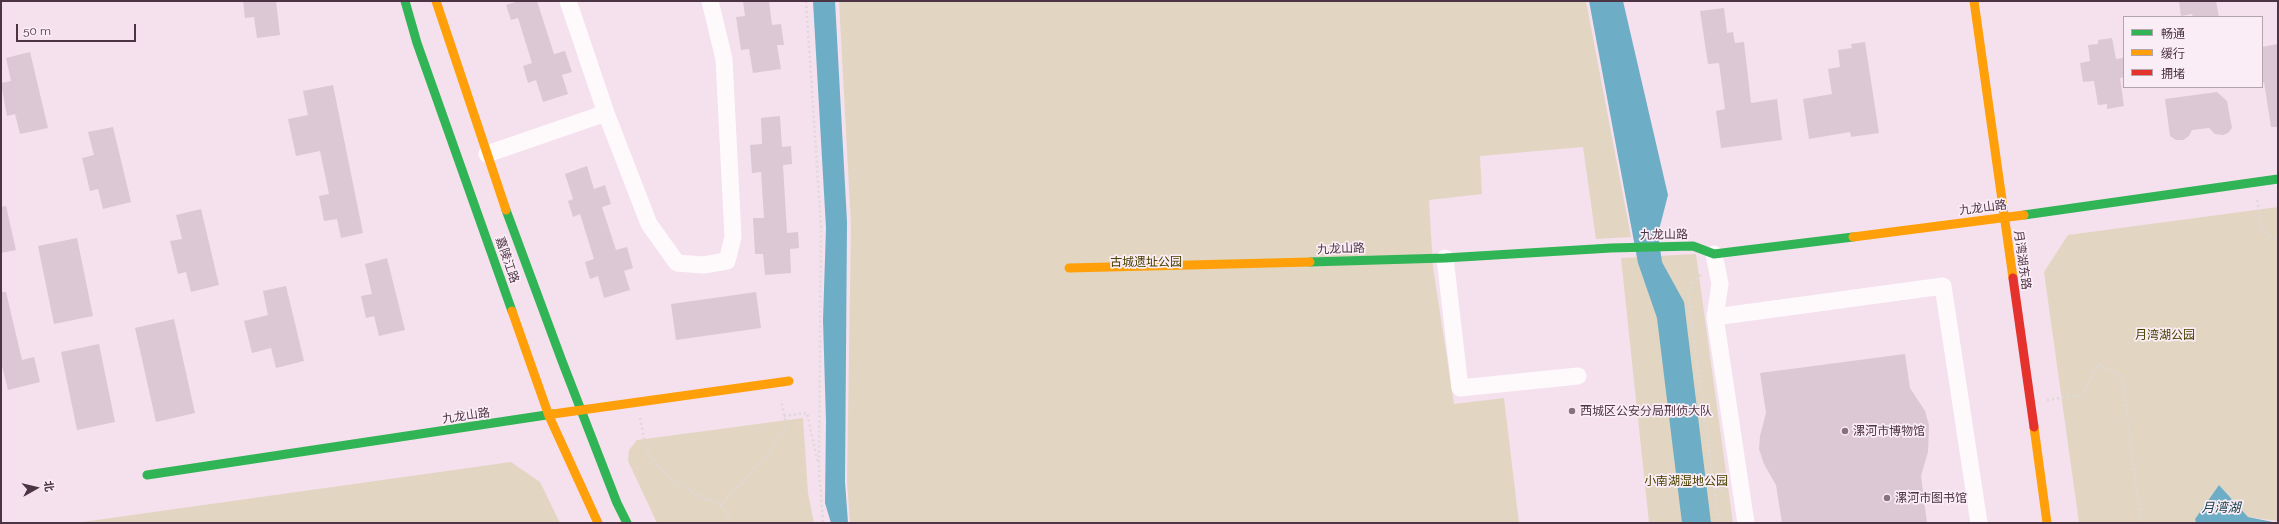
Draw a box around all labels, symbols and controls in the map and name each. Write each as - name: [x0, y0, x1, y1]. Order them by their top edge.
- scale bar: [18, 16, 138, 42]
- legend: [2123, 16, 2263, 88]
- text: 50 m: [23, 24, 51, 38]
- text: 畅通: [2161, 27, 2185, 41]
- text: 缓行: [2161, 47, 2185, 61]
- text: 拥堵: [2161, 67, 2185, 81]
- street label: 九龙山路: [1958, 198, 2008, 218]
- street label: 九龙山路: [1640, 227, 1688, 243]
- street label: 月湾湖东路: [2011, 229, 2033, 291]
- street label: 嘉陵江路: [492, 235, 522, 285]
- street label: 九龙山路: [1317, 241, 1365, 257]
- park label: 古城遗址公园: [1110, 255, 1182, 269]
- park label: 月湾湖公园: [2135, 328, 2195, 342]
- place label: 西城区公安分局刑侦大队: [1580, 404, 1712, 418]
- street label: 九龙山路: [441, 406, 491, 426]
- marker: 西城区公安分局刑侦大队: [1567, 406, 1577, 416]
- place label: 漯河市博物馆: [1853, 424, 1925, 438]
- marker: 漯河市博物馆: [1840, 426, 1850, 436]
- north arrow: [16, 468, 56, 508]
- park label: 小南湖湿地公园: [1644, 474, 1728, 488]
- text: 北: [41, 480, 56, 493]
- place label: 漯河市图书馆: [1895, 491, 1967, 505]
- marker: 漯河市图书馆: [1882, 493, 1892, 503]
- water label: 月湾湖: [2202, 500, 2240, 516]

